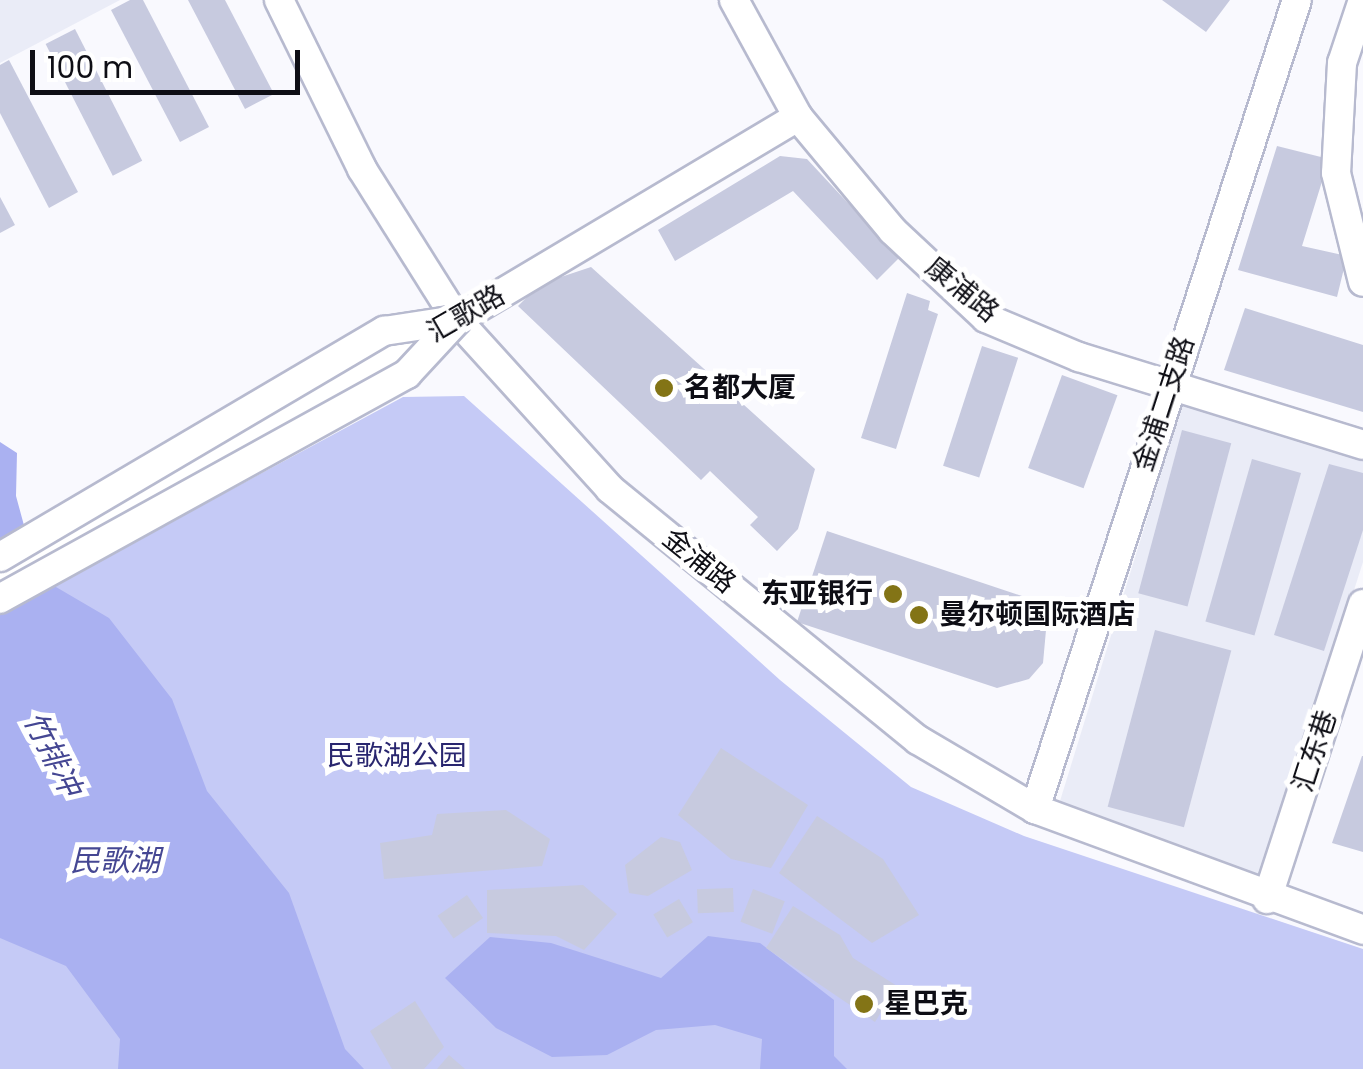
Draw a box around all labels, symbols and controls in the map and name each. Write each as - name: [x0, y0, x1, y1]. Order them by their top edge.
- scale bar: [35, 30, 305, 92]
- text: 100 m: [47, 46, 133, 89]
- street label: 康浦路: [919, 251, 1005, 329]
- street label: 汇歌路: [421, 278, 511, 350]
- street label: 金浦二支路: [1126, 332, 1202, 476]
- place label: 名都大厦: [684, 371, 796, 405]
- marker: 名都大厦: [653, 377, 675, 399]
- street label: 金浦路: [656, 522, 742, 600]
- place label: 东亚银行: [761, 577, 873, 611]
- marker: 东亚银行: [882, 583, 904, 605]
- place label: 曼尔顿国际酒店: [939, 598, 1135, 632]
- marker: 曼尔顿国际酒店: [908, 604, 930, 626]
- water label: 竹排冲: [16, 706, 88, 802]
- street label: 汇东巷: [1286, 706, 1344, 796]
- park label: 民歌湖公园: [327, 739, 467, 773]
- water label: 民歌湖: [70, 843, 160, 879]
- place label: 星巴克: [884, 987, 968, 1021]
- marker: 星巴克: [853, 993, 875, 1015]

